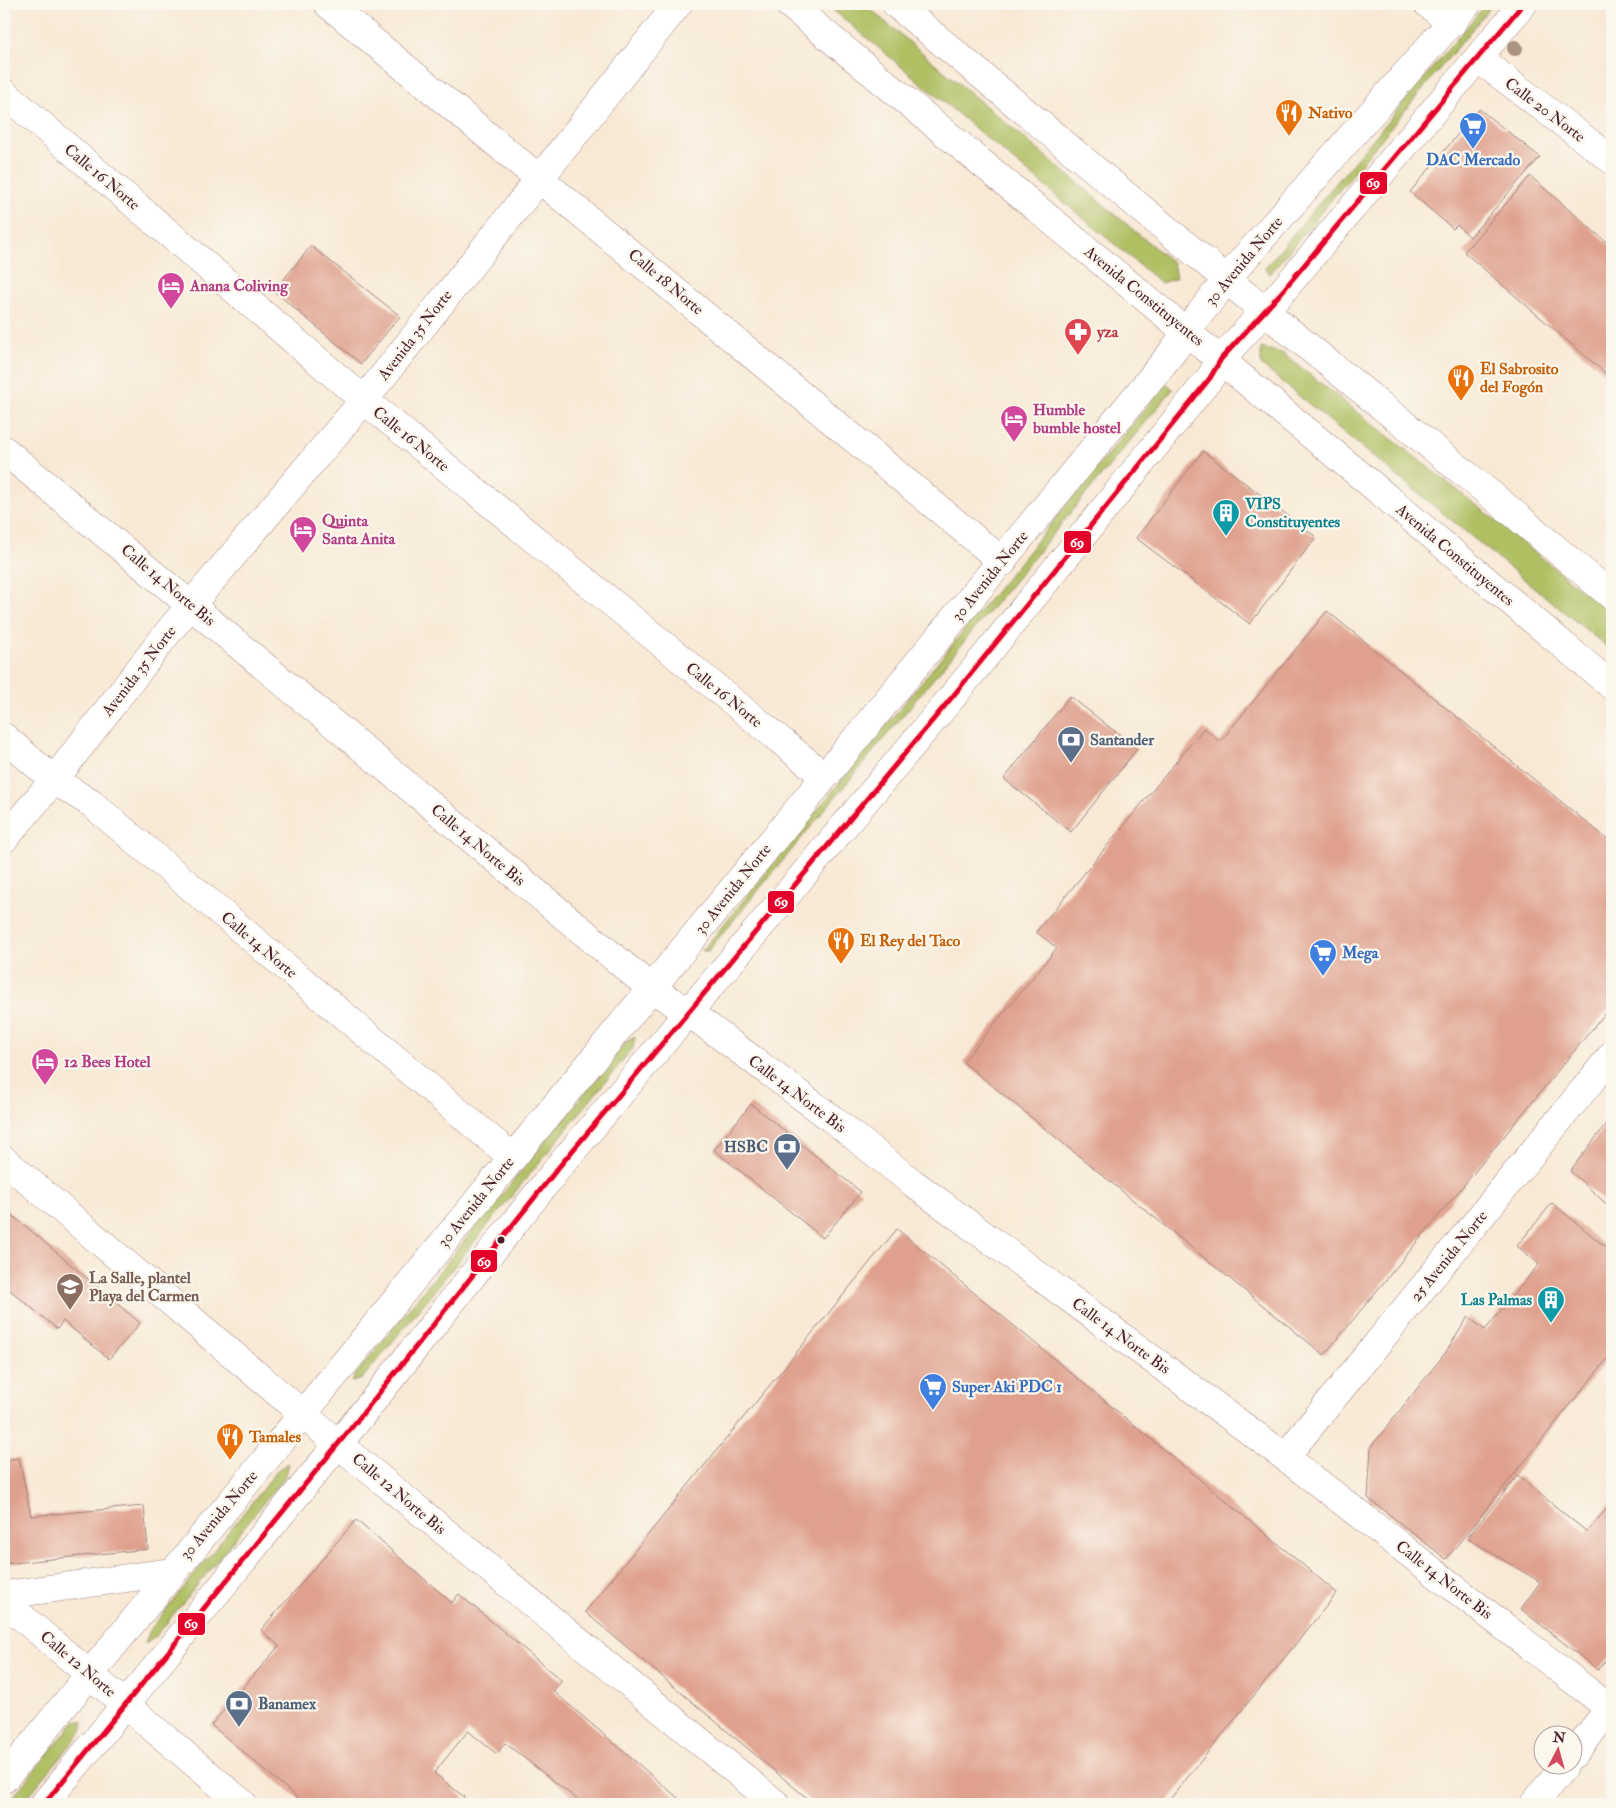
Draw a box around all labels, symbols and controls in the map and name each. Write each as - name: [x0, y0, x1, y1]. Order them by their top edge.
- street label: Calle 20 Norte: [1501, 73, 1589, 147]
- restaurant icon: Nativo: [1274, 98, 1304, 137]
- place label: Nativo: [1307, 103, 1353, 123]
- supermarket icon: DAC Mercado: [1458, 111, 1488, 150]
- street label: Calle 16 Norte: [60, 139, 144, 215]
- place label: DAC Mercado: [1426, 150, 1520, 170]
- line badge: 69: [1359, 171, 1388, 195]
- text: 69: [1366, 174, 1380, 191]
- street label: 30 Avenida Norte: [1201, 212, 1287, 310]
- street label: Avenida Constituyentes: [1079, 241, 1208, 351]
- street label: Calle 18 Norte: [624, 245, 708, 320]
- hotel icon: Anana Coliving: [156, 271, 186, 310]
- place label: Anana Coliving: [189, 276, 289, 297]
- street label: Avenida 35 Norte: [373, 285, 457, 385]
- pharmacy icon: yza: [1063, 317, 1093, 356]
- place label: yza: [1096, 322, 1119, 343]
- place label: El Sabrosito del Fogón: [1480, 359, 1559, 398]
- restaurant icon: El Sabrosito del Fogón: [1446, 363, 1476, 402]
- place label: Humble bumble hostel: [1032, 400, 1122, 438]
- street label: Calle 16 Norte: [369, 402, 454, 476]
- hotel icon: Humble bumble hostel: [999, 404, 1029, 443]
- place label: VIPS Constituyentes: [1244, 494, 1341, 533]
- building icon: VIPS Constituyentes: [1211, 498, 1241, 537]
- street label: Avenida Constituyentes: [1391, 499, 1518, 610]
- place label: Quinta Santa Anita: [322, 511, 396, 549]
- hotel icon: Quinta Santa Anita: [288, 515, 318, 554]
- street label: 30 Avenida Norte: [947, 526, 1033, 625]
- line badge: 69: [1063, 530, 1092, 554]
- text: 69: [1070, 534, 1084, 551]
- street label: Calle 14 Norte Bis: [117, 540, 219, 630]
- street label: Avenida 35 Norte: [97, 621, 181, 721]
- street label: Calle 16 Norte: [682, 658, 767, 732]
- bank icon: Santander: [1056, 725, 1086, 764]
- place label: Santander: [1090, 730, 1155, 750]
- street label: Calle 14 Norte Bis: [427, 800, 529, 890]
- street label: 30 Avenida Norte: [690, 839, 776, 938]
- line badge: 69: [767, 890, 795, 914]
- text: 69: [774, 893, 788, 910]
- street label: Calle 14 Norte: [217, 907, 302, 983]
- restaurant icon: El Rey del Taco: [826, 926, 856, 965]
- place label: El Rey del Taco: [860, 931, 961, 952]
- supermarket icon: Mega: [1308, 938, 1338, 977]
- place label: Mega: [1341, 943, 1379, 964]
- hotel icon: 12 Bees Hotel: [30, 1047, 60, 1086]
- street label: Calle 14 Norte Bis: [744, 1051, 850, 1137]
- place label: 12 Bees Hotel: [64, 1052, 151, 1072]
- bank icon: HSBC: [772, 1132, 802, 1171]
- place label: HSBC: [724, 1137, 768, 1157]
- street label: 30 Avenida Norte: [433, 1152, 519, 1251]
- street label: 25 Avenida Norte: [1406, 1206, 1492, 1306]
- unlabelled marker: [496, 1235, 506, 1245]
- line badge: 69: [470, 1249, 498, 1273]
- text: 69: [477, 1253, 491, 1270]
- place label: La Salle, plantel Playa del Carmen: [89, 1268, 200, 1307]
- school or university icon: La Salle, plantel Playa del Carmen: [55, 1272, 85, 1311]
- building icon: Las Palmas: [1536, 1285, 1566, 1324]
- place label: Las Palmas: [1461, 1290, 1533, 1310]
- street label: Calle 14 Norte Bis: [1068, 1293, 1174, 1379]
- supermarket icon: Super Aki PDC 1: [918, 1372, 948, 1411]
- place label: Super Aki PDC 1: [952, 1377, 1062, 1398]
- restaurant icon: Tamales: [215, 1422, 245, 1461]
- place label: Tamales: [248, 1427, 301, 1447]
- street label: Calle 12 Norte Bis: [348, 1449, 450, 1539]
- street label: 30 Avenida Norte: [176, 1466, 262, 1564]
- street label: Calle 14 Norte Bis: [1392, 1536, 1496, 1624]
- line badge: 69: [177, 1612, 206, 1636]
- text: 69: [184, 1615, 198, 1632]
- street label: Calle 12 Norte: [36, 1626, 120, 1702]
- bank icon: Banamex: [224, 1689, 254, 1728]
- place label: Banamex: [258, 1694, 317, 1714]
- north arrow: [1534, 1726, 1584, 1776]
- text: N: [1551, 1728, 1567, 1747]

